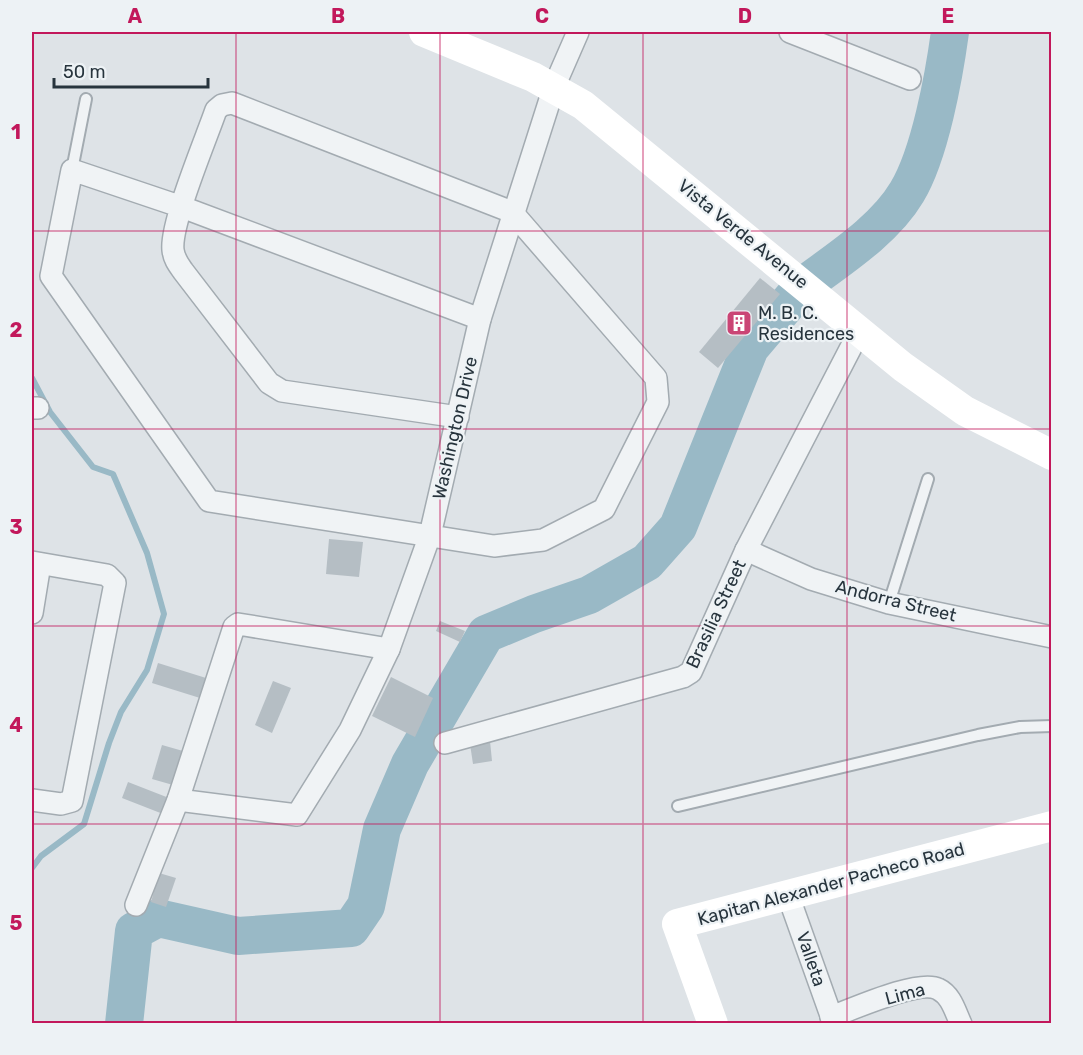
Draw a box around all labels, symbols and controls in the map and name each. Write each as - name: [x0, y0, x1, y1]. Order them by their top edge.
- text: A: [128, 4, 143, 28]
- text: B: [331, 4, 345, 28]
- text: C: [535, 4, 549, 28]
- text: D: [738, 4, 752, 28]
- text: E: [942, 4, 954, 28]
- scale bar: [54, 51, 208, 89]
- text: 50 m: [63, 61, 106, 83]
- text: 1: [11, 120, 21, 144]
- street label: Vista Verde Avenue: [673, 175, 813, 293]
- place label: M. B. C. Residences: [758, 302, 854, 345]
- building icon: M. B. C. Residences: [724, 308, 754, 338]
- text: 2: [10, 318, 23, 342]
- street label: Washington Drive: [428, 354, 482, 502]
- text: 3: [9, 515, 23, 539]
- street label: Brasilia Street: [681, 556, 751, 672]
- street label: Andorra Street: [833, 575, 959, 627]
- text: 4: [9, 713, 23, 737]
- street label: Kapitan Alexander Pacheco Road: [695, 838, 967, 930]
- text: 5: [10, 911, 23, 935]
- street label: Valleta: [791, 929, 831, 989]
- street label: Lima: [883, 978, 927, 1010]

